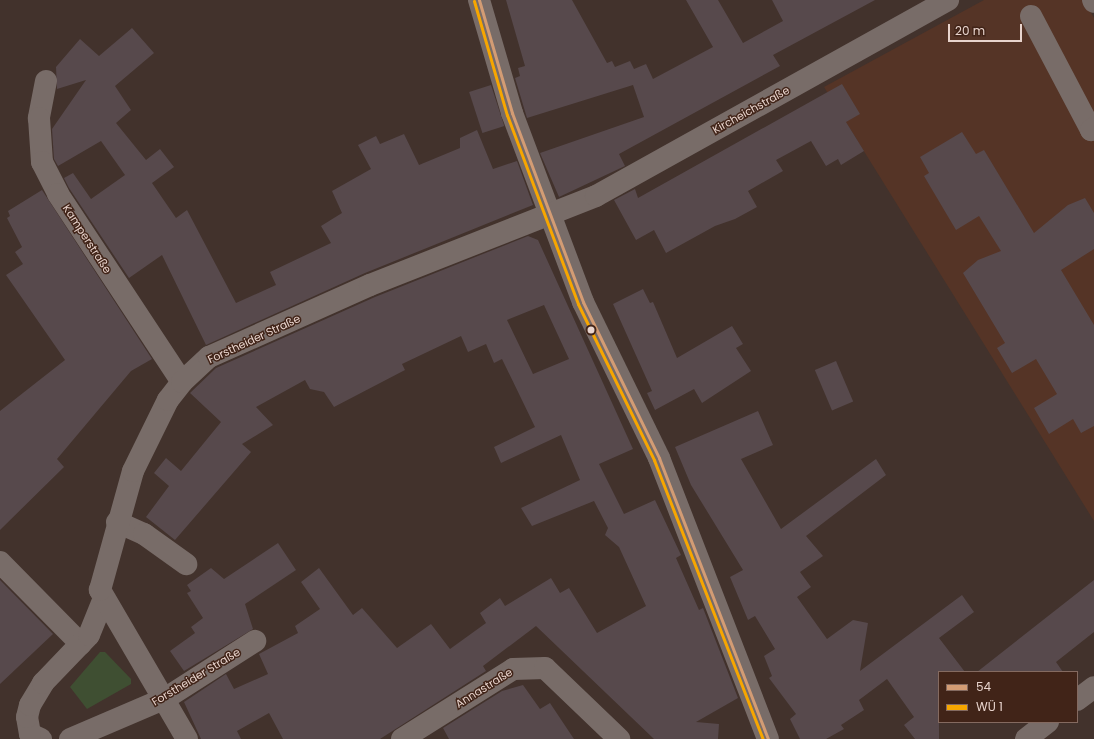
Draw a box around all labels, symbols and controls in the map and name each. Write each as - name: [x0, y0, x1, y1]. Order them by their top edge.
- scale bar: [950, 16, 1024, 42]
- text: 20 m: [955, 22, 985, 39]
- street label: Kircheichstraße: [710, 83, 792, 137]
- street label: Kamperstraße: [60, 202, 114, 276]
- street label: Forstheider Straße: [206, 312, 302, 366]
- unlabelled marker: [586, 325, 596, 335]
- street label: Forstheider Straße: [149, 645, 243, 709]
- street label: Annastraße: [453, 665, 515, 711]
- legend: [938, 671, 1078, 723]
- text: 54: [976, 678, 991, 695]
- text: WÜ 1: [976, 698, 1003, 715]

